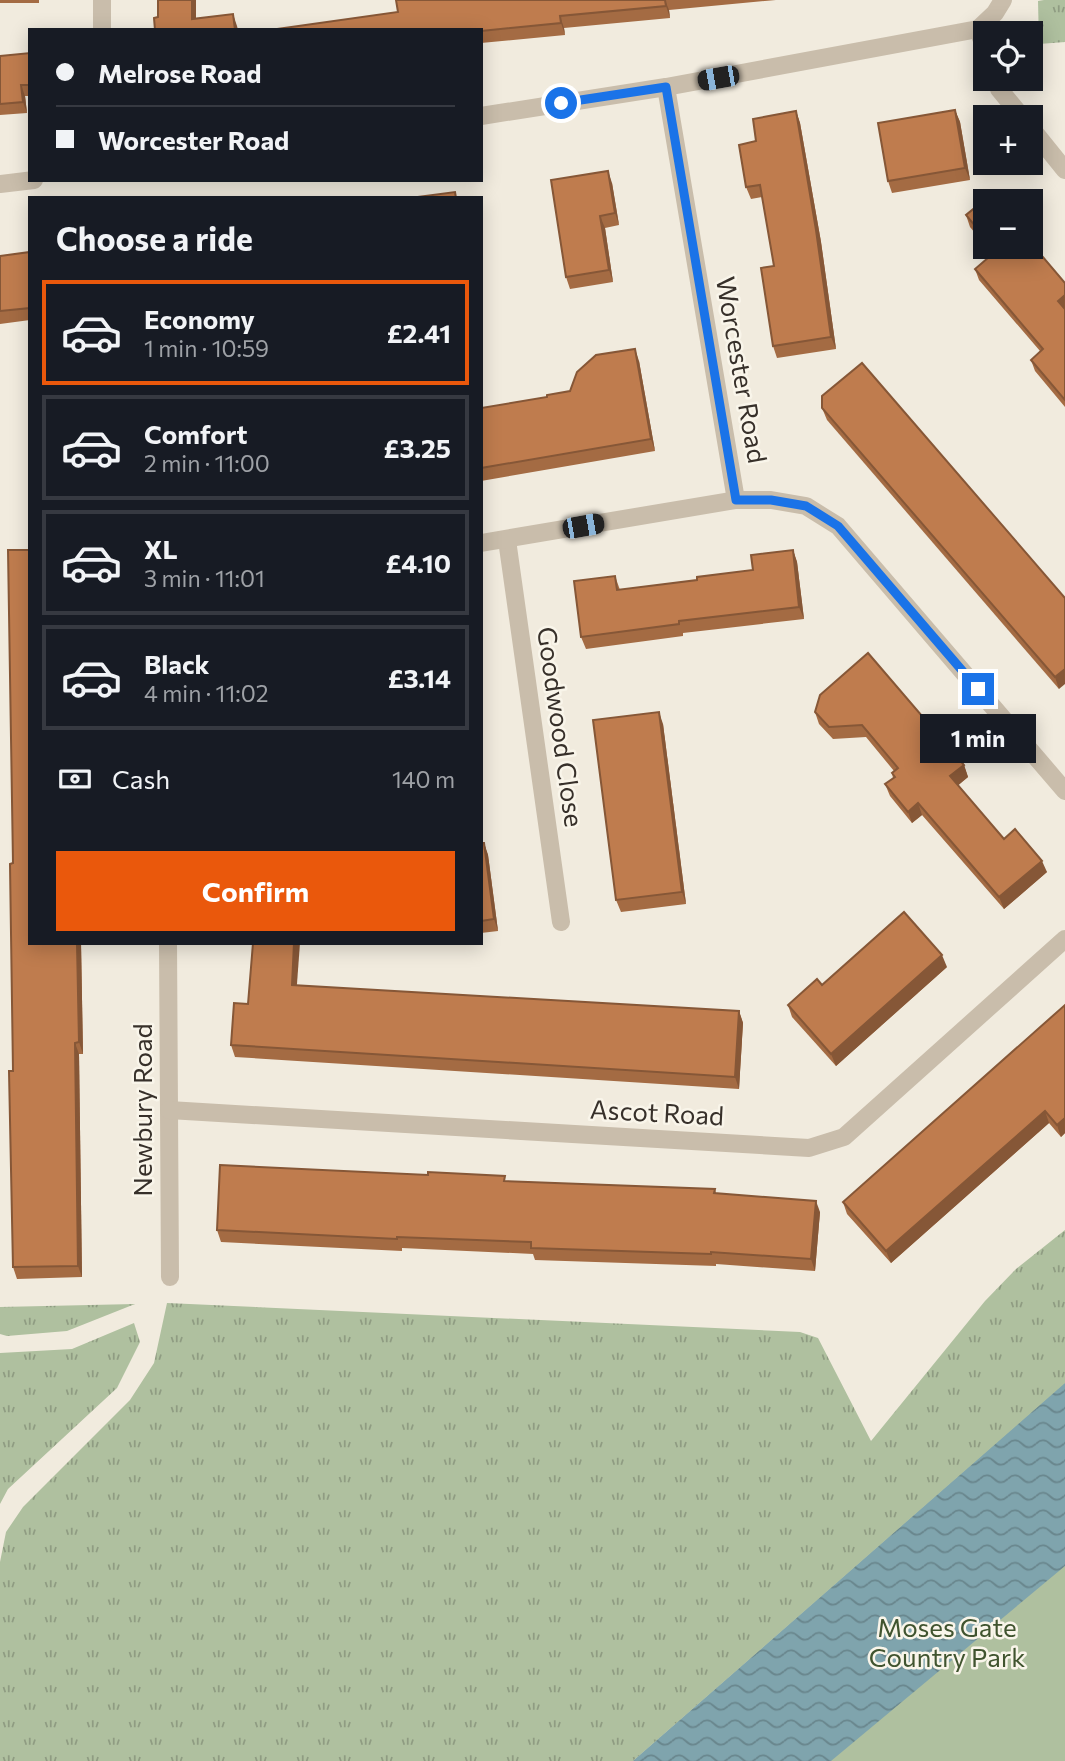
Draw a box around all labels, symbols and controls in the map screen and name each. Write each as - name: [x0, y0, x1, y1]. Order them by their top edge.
- map controls: [973, 21, 1043, 259]
- button: locate: [973, 21, 1043, 91]
- text: Melrose Road: [98, 57, 262, 88]
- car: [696, 64, 741, 92]
- route start: [545, 87, 577, 119]
- button: +: [973, 105, 1043, 175]
- text: Worcester Road: [98, 124, 289, 155]
- button: −: [973, 189, 1043, 259]
- text: Choose a ride: [56, 218, 253, 258]
- street label: Worcester Road: [711, 274, 774, 465]
- icon: car: [60, 301, 123, 364]
- text: Economy: [144, 303, 255, 334]
- text: £2.41: [387, 317, 451, 348]
- text: 1 min · 10:59: [144, 334, 269, 362]
- icon: car: [60, 416, 123, 479]
- text: Comfort: [144, 418, 247, 449]
- text: £3.25: [384, 432, 451, 463]
- text: 2 min · 11:00: [144, 449, 270, 477]
- car: [561, 512, 606, 540]
- icon: car: [60, 531, 123, 594]
- text: XL: [144, 533, 178, 564]
- text: £4.10: [385, 547, 451, 578]
- text: 3 min · 11:01: [144, 564, 265, 592]
- street label: Goodwood Close: [532, 625, 591, 829]
- icon: car: [60, 646, 123, 709]
- text: Black: [144, 648, 210, 679]
- text: £3.14: [388, 662, 451, 693]
- route end: [962, 673, 994, 705]
- text: 4 min · 11:02: [144, 679, 268, 707]
- callout: 1 min: [920, 714, 1036, 762]
- text: 1 min: [951, 724, 1005, 752]
- icon: cash: [56, 760, 94, 798]
- text: Cash: [112, 763, 170, 794]
- text: 140 m: [392, 765, 455, 793]
- button: Confirm: [56, 851, 455, 931]
- street label: Newbury Road: [126, 1023, 157, 1197]
- street label: Ascot Road: [589, 1093, 725, 1130]
- park label: Moses Gate Country Park: [869, 1611, 1025, 1672]

